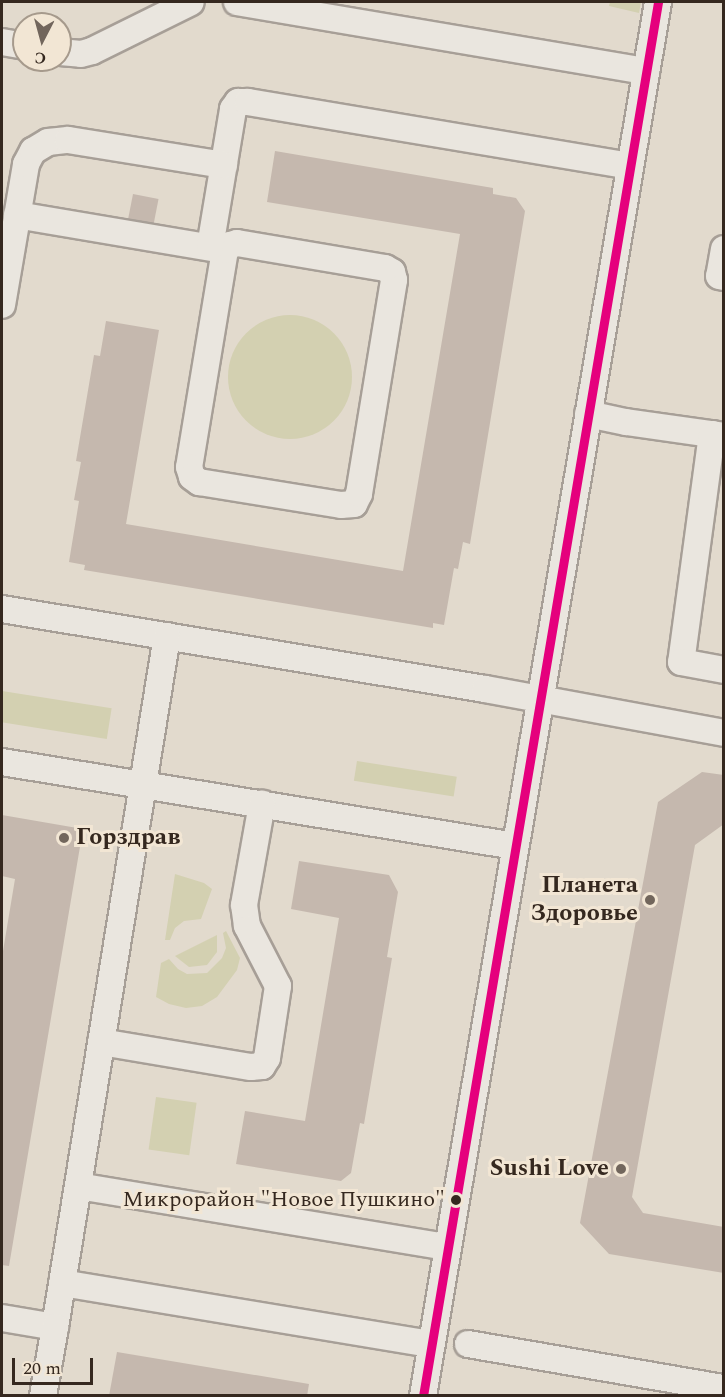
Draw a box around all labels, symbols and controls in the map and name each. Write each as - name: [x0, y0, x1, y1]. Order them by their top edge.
- north arrow: [12, 12, 72, 72]
- text: С: [33, 45, 47, 70]
- place label: Горздрав: [76, 824, 180, 852]
- marker: Горздрав: [57, 831, 71, 845]
- place label: Планета Здоровье: [531, 872, 638, 928]
- marker: Планета Здоровье: [643, 893, 657, 907]
- place label: Sushi Love: [490, 1155, 609, 1183]
- marker: Sushi Love: [614, 1162, 628, 1176]
- place label: Микрорайон "Новое Пушкино": [123, 1187, 445, 1213]
- marker: Микрорайон "Новое Пушкино": [450, 1194, 462, 1206]
- scale bar: [15, 1346, 96, 1384]
- text: 20 m: [23, 1355, 61, 1382]

